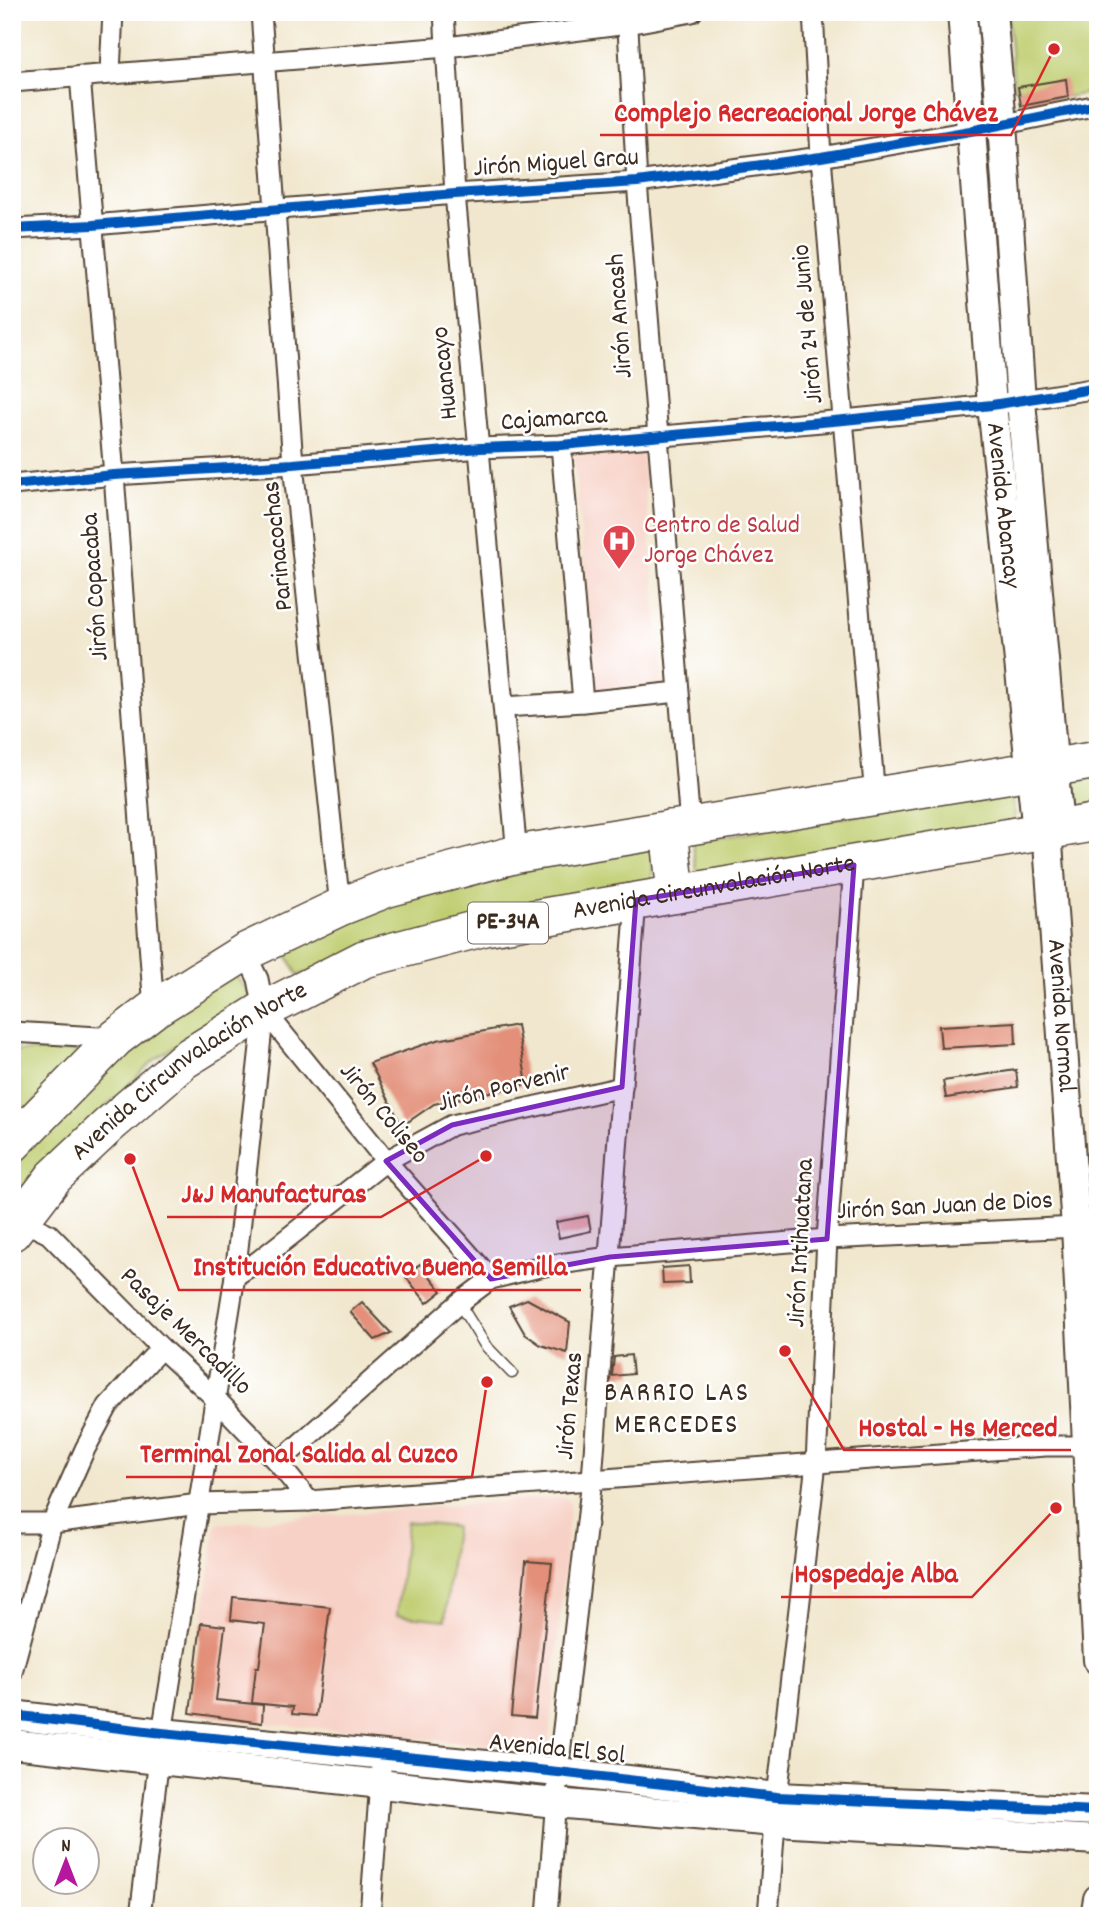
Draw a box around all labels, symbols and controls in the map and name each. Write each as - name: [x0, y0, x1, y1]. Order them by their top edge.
- callout: Complejo Recreacional Jorge Chávez: [600, 86, 1011, 135]
- text: Complejo Recreacional Jorge Chávez: [614, 96, 998, 136]
- street label: Jirón Miguel Grau: [472, 140, 640, 188]
- street label: Jirón 24 de Junio: [784, 243, 834, 405]
- street label: Jirón Ancash: [598, 252, 644, 380]
- street label: Huancayo: [423, 325, 469, 421]
- street label: Cajamarca: [500, 398, 609, 442]
- street label: Avenida Abancay: [975, 421, 1030, 591]
- street label: Parinacochas: [254, 479, 304, 613]
- place label: Centro de Salud Jorge Chávez: [644, 508, 800, 575]
- street label: Jirón Copacaba: [72, 511, 120, 662]
- hospital icon: Centro de Salud Jorge Chávez: [600, 522, 638, 571]
- street label: Avenida Circunvalación Norte: [570, 845, 858, 930]
- road number: PE-34A: [468, 903, 548, 944]
- street label: Avenida Normal: [1036, 937, 1085, 1094]
- street label: Avenida Circunvalación Norte: [63, 972, 314, 1170]
- street label: Jirón Coliseo: [329, 1055, 437, 1173]
- street label: Jirón Porvenir: [434, 1055, 574, 1123]
- street label: Jirón Intihuatana: [779, 1157, 825, 1328]
- callout: J&J Manufacturas: [167, 1168, 381, 1217]
- text: J&J Manufacturas: [181, 1177, 367, 1217]
- street label: Jirón San Juan de Dios: [836, 1183, 1054, 1231]
- callout: Institución Educativa Buena Semilla: [179, 1241, 581, 1290]
- text: Institución Educativa Buena Semilla: [193, 1250, 568, 1290]
- street label: Pasaje Mercadillo: [111, 1259, 259, 1405]
- street label: Jirón Texas: [548, 1351, 594, 1461]
- district label: BARRIO LAS MERCEDES: [604, 1375, 750, 1447]
- callout: Hostal - Hs Merced: [844, 1401, 1071, 1450]
- text: Hostal - Hs Merced: [858, 1411, 1058, 1451]
- callout: Terminal Zonal Salida al Cuzco: [126, 1428, 472, 1477]
- text: Terminal Zonal Salida al Cuzco: [140, 1437, 458, 1477]
- callout: Hospedaje Alba: [781, 1548, 972, 1597]
- text: Hospedaje Alba: [794, 1557, 959, 1597]
- street label: Avenida El Sol: [487, 1724, 627, 1776]
- north arrow: [32, 1826, 102, 1896]
- text: N: [61, 1834, 71, 1861]

